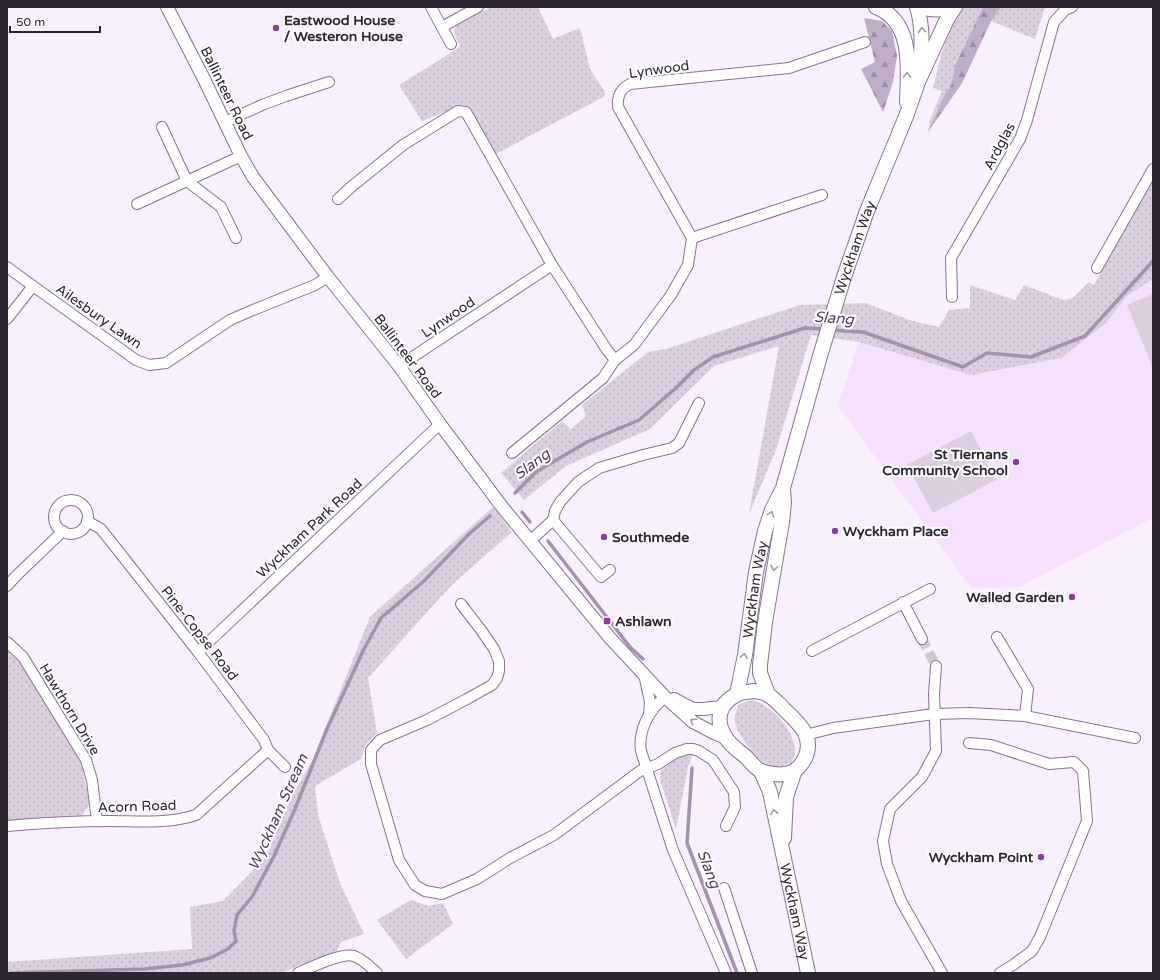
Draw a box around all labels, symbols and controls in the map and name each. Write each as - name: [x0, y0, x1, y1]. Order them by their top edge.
- scale bar: [10, 8, 100, 34]
- place label: Eastwood House / Westeron House: [284, 12, 403, 45]
- text: 50 m: [16, 15, 45, 29]
- marker: Eastwood House / Westeron House: [271, 23, 281, 33]
- one-way arrow: [917, 27, 926, 33]
- street label: Ballinteer Road: [197, 44, 256, 143]
- street label: Lynwood: [628, 57, 690, 82]
- one-way arrow: [903, 72, 912, 78]
- street label: Ardglas: [980, 119, 1019, 173]
- street label: Wyckham Way: [831, 198, 879, 297]
- street label: Ailesbury Lawn: [52, 280, 145, 352]
- street label: Lynwood: [418, 293, 478, 341]
- water label: Slang: [813, 308, 856, 328]
- street label: Ballinteer Road: [370, 311, 445, 402]
- water label: Slang: [511, 444, 555, 483]
- place label: St Tiernans Community School: [882, 446, 1008, 479]
- marker: St Tiernans Community School: [1011, 457, 1021, 467]
- street label: Wyckham Park Road: [253, 475, 366, 582]
- one-way arrow: [766, 511, 774, 518]
- place label: Wyckham Place: [843, 523, 948, 540]
- marker: Wyckham Place: [830, 526, 840, 536]
- place label: Southmede: [612, 529, 689, 546]
- marker: Southmede: [599, 532, 609, 542]
- street label: Wyckham Way: [739, 539, 772, 639]
- one-way arrow: [771, 565, 779, 571]
- street label: Pine-Copse Road: [157, 583, 242, 684]
- place label: Walled Garden: [966, 589, 1064, 606]
- marker: Walled Garden: [1067, 592, 1077, 602]
- place label: Ashlawn: [615, 613, 672, 630]
- marker: Ashlawn: [602, 616, 612, 626]
- one-way arrow: [739, 652, 748, 659]
- street label: Hawthorn Drive: [35, 660, 104, 758]
- one-way arrow: [690, 719, 697, 726]
- water label: Wyckham Stream: [244, 750, 312, 873]
- street label: Acorn Road: [97, 797, 177, 816]
- one-way arrow: [770, 809, 778, 815]
- water label: Slang: [693, 847, 725, 892]
- place label: Wyckham Point: [929, 849, 1034, 866]
- marker: Wyckham Point: [1036, 852, 1046, 862]
- street label: Wyckham Way: [776, 862, 813, 962]

